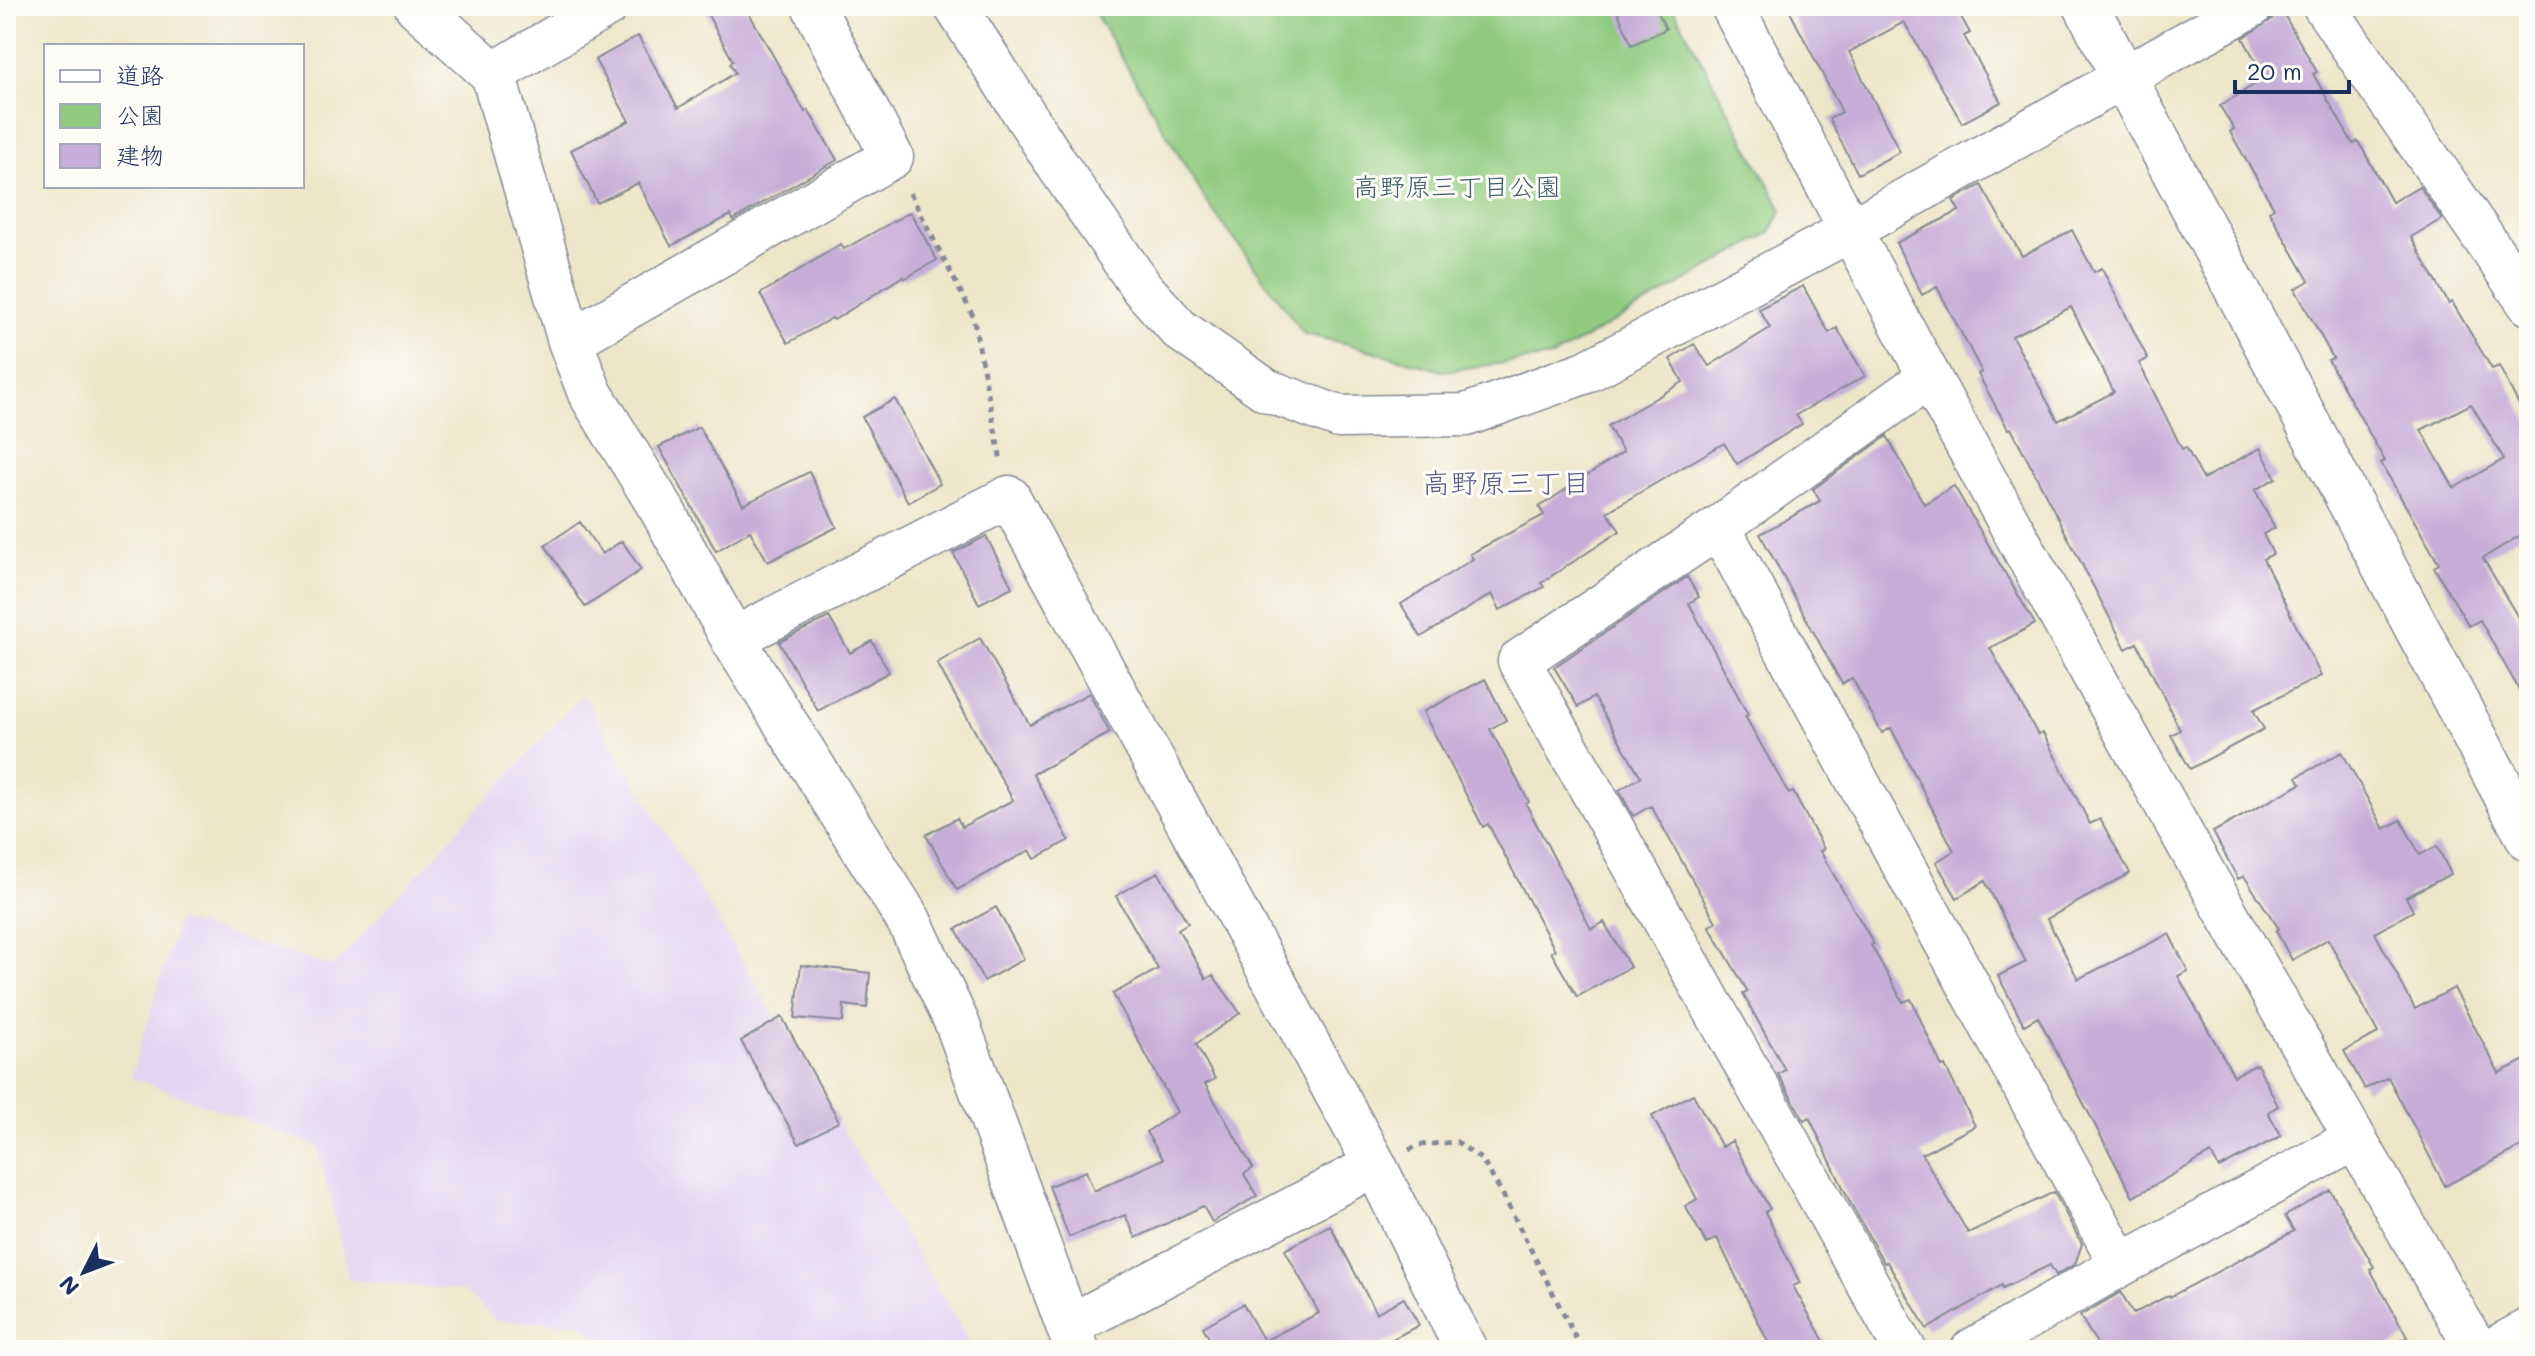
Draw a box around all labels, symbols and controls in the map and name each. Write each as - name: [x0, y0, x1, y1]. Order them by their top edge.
- legend: [44, 44, 304, 188]
- scale bar: [2235, 44, 2349, 94]
- text: 20 m: [2247, 55, 2302, 86]
- text: 道路: [116, 59, 164, 90]
- text: 公園: [116, 99, 164, 130]
- text: 建物: [116, 139, 164, 170]
- park label: 高野原三丁目公園: [1353, 169, 1561, 203]
- district label: 高野原三丁目: [1422, 464, 1590, 500]
- north arrow: [44, 1232, 124, 1312]
- text: N: [52, 1270, 85, 1302]

